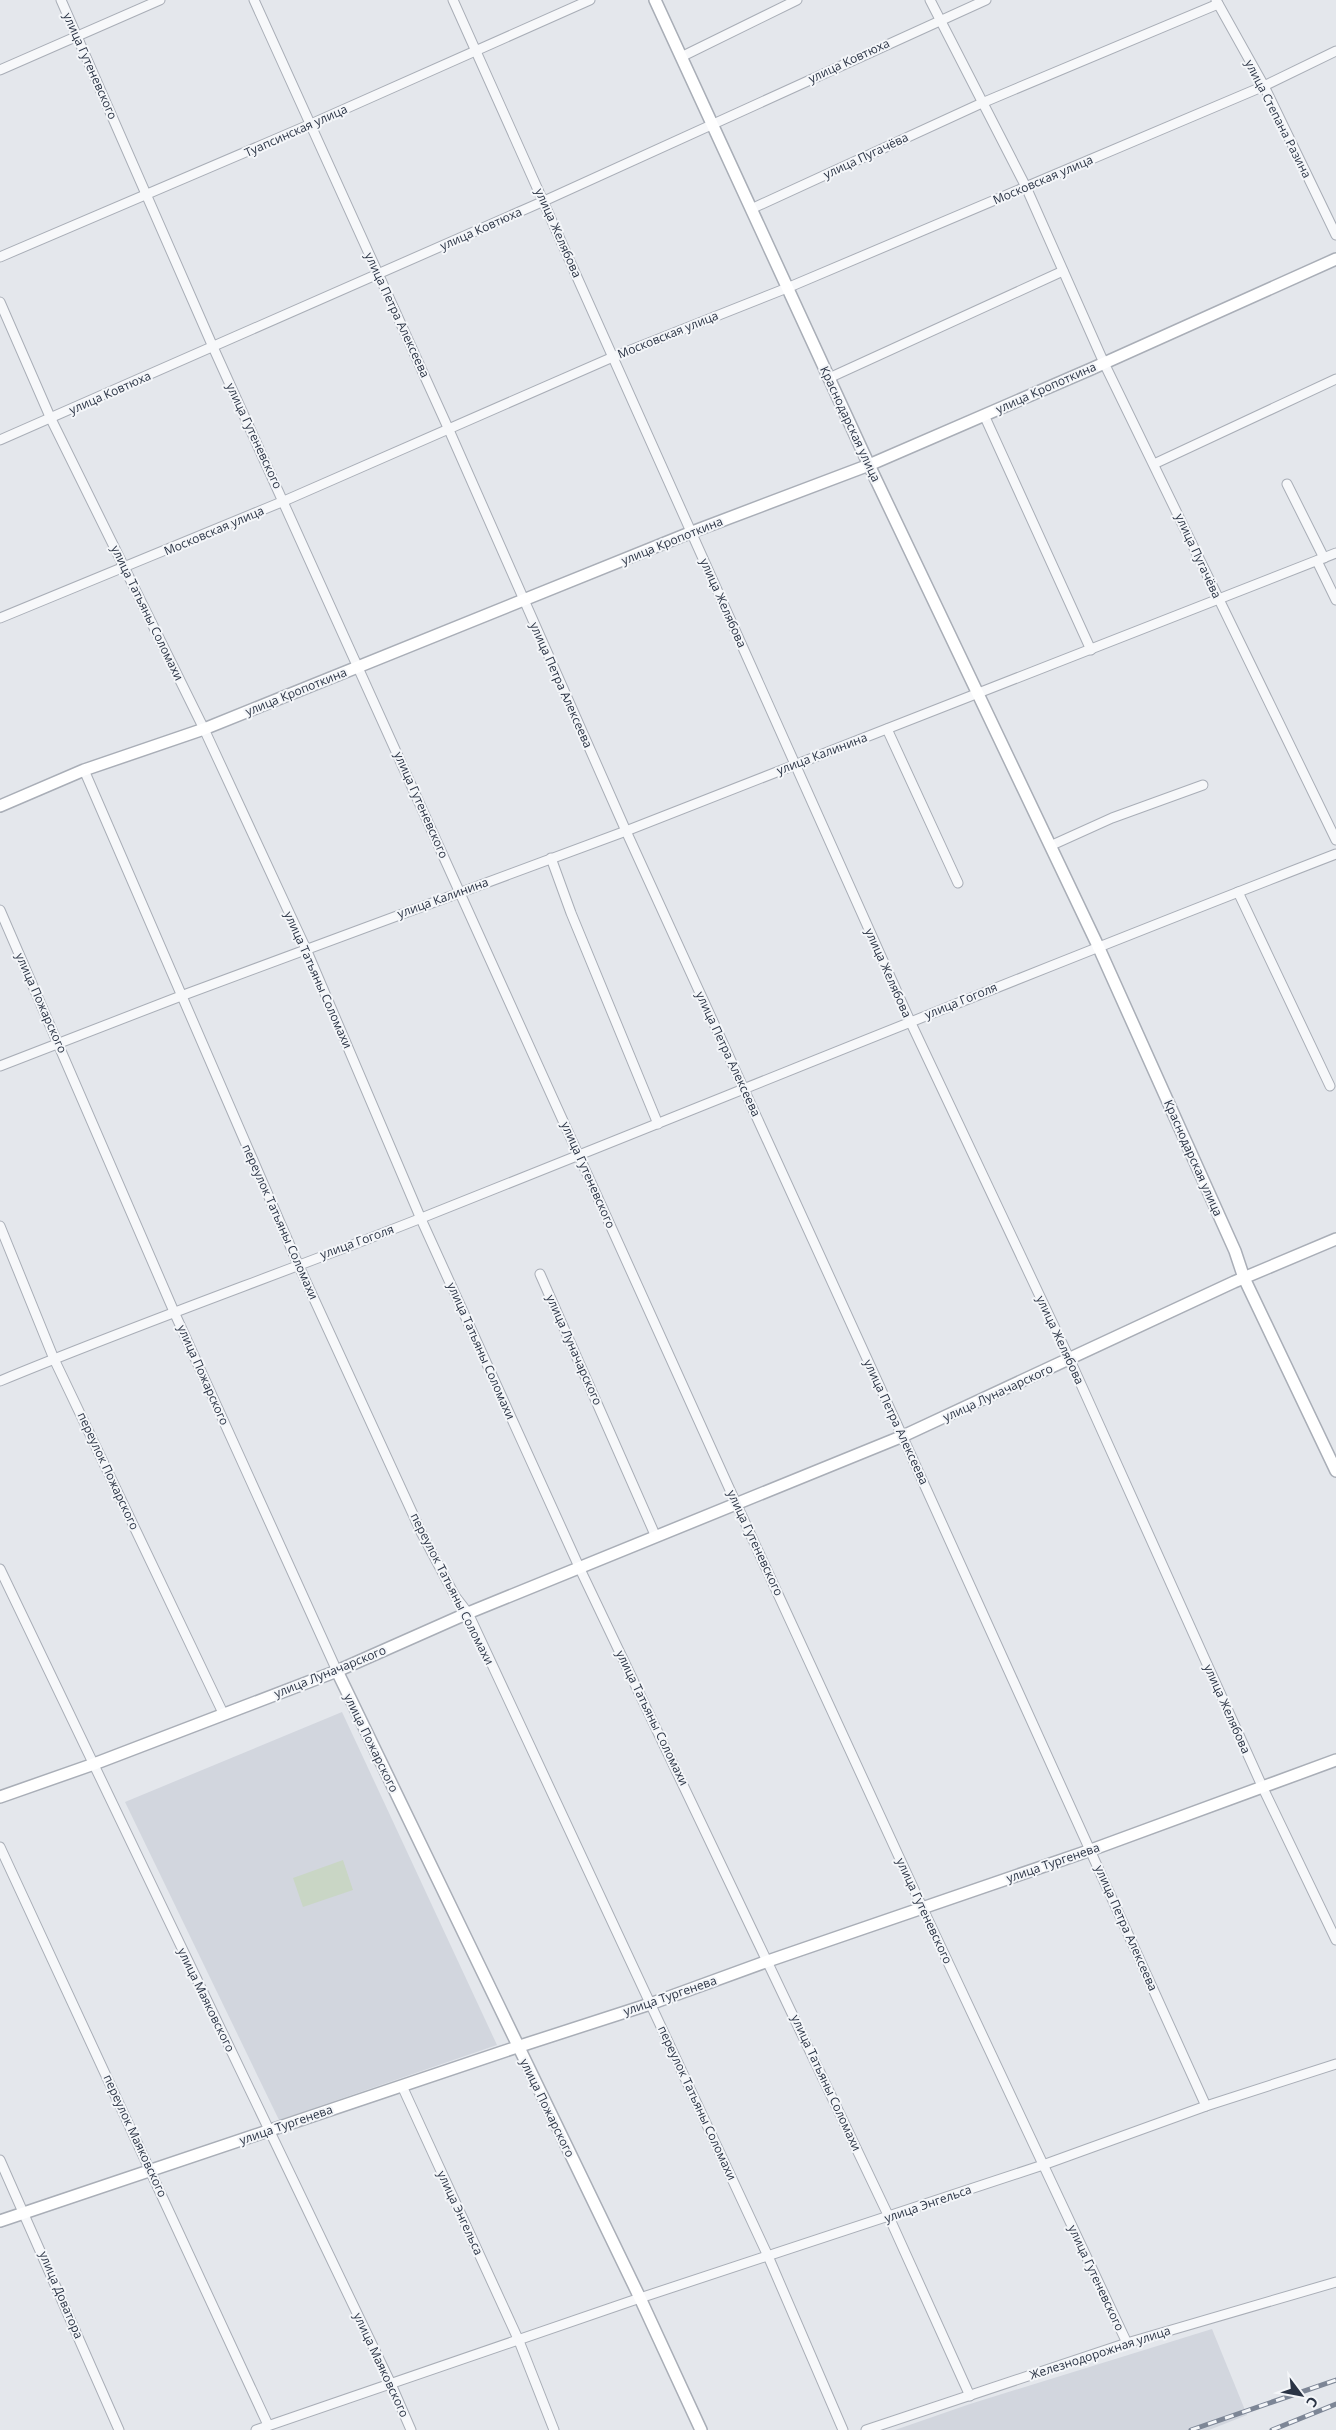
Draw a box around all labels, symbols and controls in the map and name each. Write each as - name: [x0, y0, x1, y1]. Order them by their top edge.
- street label: улица Гутеневского: [59, 10, 122, 122]
- street label: улица Ковтюха: [805, 34, 892, 87]
- street label: улица Степана Разина: [1241, 57, 1316, 181]
- street label: Туапсинская улица: [242, 100, 350, 161]
- street label: улица Пугачёва: [821, 128, 911, 183]
- street label: Московская улица: [990, 151, 1095, 208]
- street label: улица Желябова: [531, 185, 586, 280]
- street label: улица Ковтюха: [437, 203, 524, 254]
- street label: улица Петра Алексеева: [361, 249, 434, 380]
- street label: Московская улица: [615, 307, 721, 362]
- street label: улица Кропоткина: [993, 358, 1099, 417]
- street label: Краснодарская улица: [816, 363, 885, 484]
- street label: улица Ковтюха: [66, 367, 153, 418]
- street label: улица Гутеневского: [222, 380, 287, 492]
- street label: Московская улица: [161, 502, 266, 559]
- street label: улица Пугачёва: [1171, 511, 1226, 601]
- street label: улица Кропоткина: [619, 512, 725, 569]
- street label: улица Татьяны Соломахи: [107, 542, 188, 683]
- street label: улица Желябова: [696, 555, 751, 650]
- street label: улица Петра Алексеева: [526, 619, 597, 750]
- street label: улица Кропоткина: [243, 663, 349, 720]
- street label: улица Калинина: [774, 728, 870, 779]
- street label: улица Гутеневского: [390, 749, 453, 861]
- street label: улица Калинина: [395, 873, 491, 922]
- street label: улица Татьяны Соломахи: [280, 908, 356, 1051]
- street label: улица Желябова: [861, 925, 916, 1020]
- street label: улица Пожарского: [12, 950, 71, 1056]
- street label: улица Гоголя: [922, 978, 1000, 1023]
- street label: улица Петра Алексеева: [692, 988, 765, 1119]
- street label: Краснодарская улица: [1160, 1097, 1227, 1219]
- street label: улица Гутеневского: [557, 1119, 620, 1231]
- street label: переулок Татьяны Соломахи: [238, 1141, 322, 1302]
- street label: улица Гоголя: [318, 1220, 396, 1263]
- street label: улица Татьяны Соломахи: [443, 1279, 519, 1422]
- street label: улица Луначарского: [542, 1292, 606, 1408]
- street label: улица Желябова: [1032, 1293, 1088, 1387]
- street label: улица Пожарского: [174, 1322, 233, 1428]
- street label: улица Петра Алексеева: [860, 1356, 933, 1487]
- street label: улица Луначарского: [940, 1360, 1055, 1425]
- street label: переулок Пожарского: [74, 1409, 143, 1532]
- street label: улица Гутеневского: [723, 1487, 788, 1599]
- street label: переулок Татьяны Соломахи: [407, 1510, 498, 1668]
- street label: улица Луначарского: [271, 1641, 388, 1702]
- street label: улица Татьяны Соломахи: [612, 1647, 693, 1788]
- street label: улица Желябова: [1200, 1661, 1255, 1756]
- street label: улица Пожарского: [340, 1690, 403, 1795]
- street label: улица Тургенева: [1004, 1839, 1102, 1886]
- street label: улица Гутеневского: [892, 1855, 957, 1967]
- street label: улица Петра Алексеева: [1091, 1862, 1162, 1993]
- street label: улица Маяковского: [174, 1945, 239, 2055]
- street label: улица Тургенева: [621, 1972, 719, 2019]
- street label: улица Татьяны Соломахи: [787, 2012, 866, 2154]
- street label: переулок Татьяны Соломахи: [654, 2023, 741, 2183]
- street label: улица Пожарского: [516, 2055, 579, 2160]
- street label: переулок Маяковского: [100, 2072, 171, 2200]
- street label: улица Тургенева: [237, 2101, 335, 2148]
- street label: улица Энгельса: [433, 2168, 487, 2258]
- street label: улица Энгельса: [882, 2181, 974, 2226]
- street label: улица Гутеневского: [1064, 2222, 1129, 2334]
- street label: улица Доватора: [35, 2248, 88, 2341]
- street label: улица Маяковского: [350, 2310, 413, 2420]
- street label: Железнодорожная улица: [1027, 2322, 1173, 2383]
- north arrow: [1276, 2370, 1326, 2420]
- text: С: [1302, 2393, 1323, 2411]

